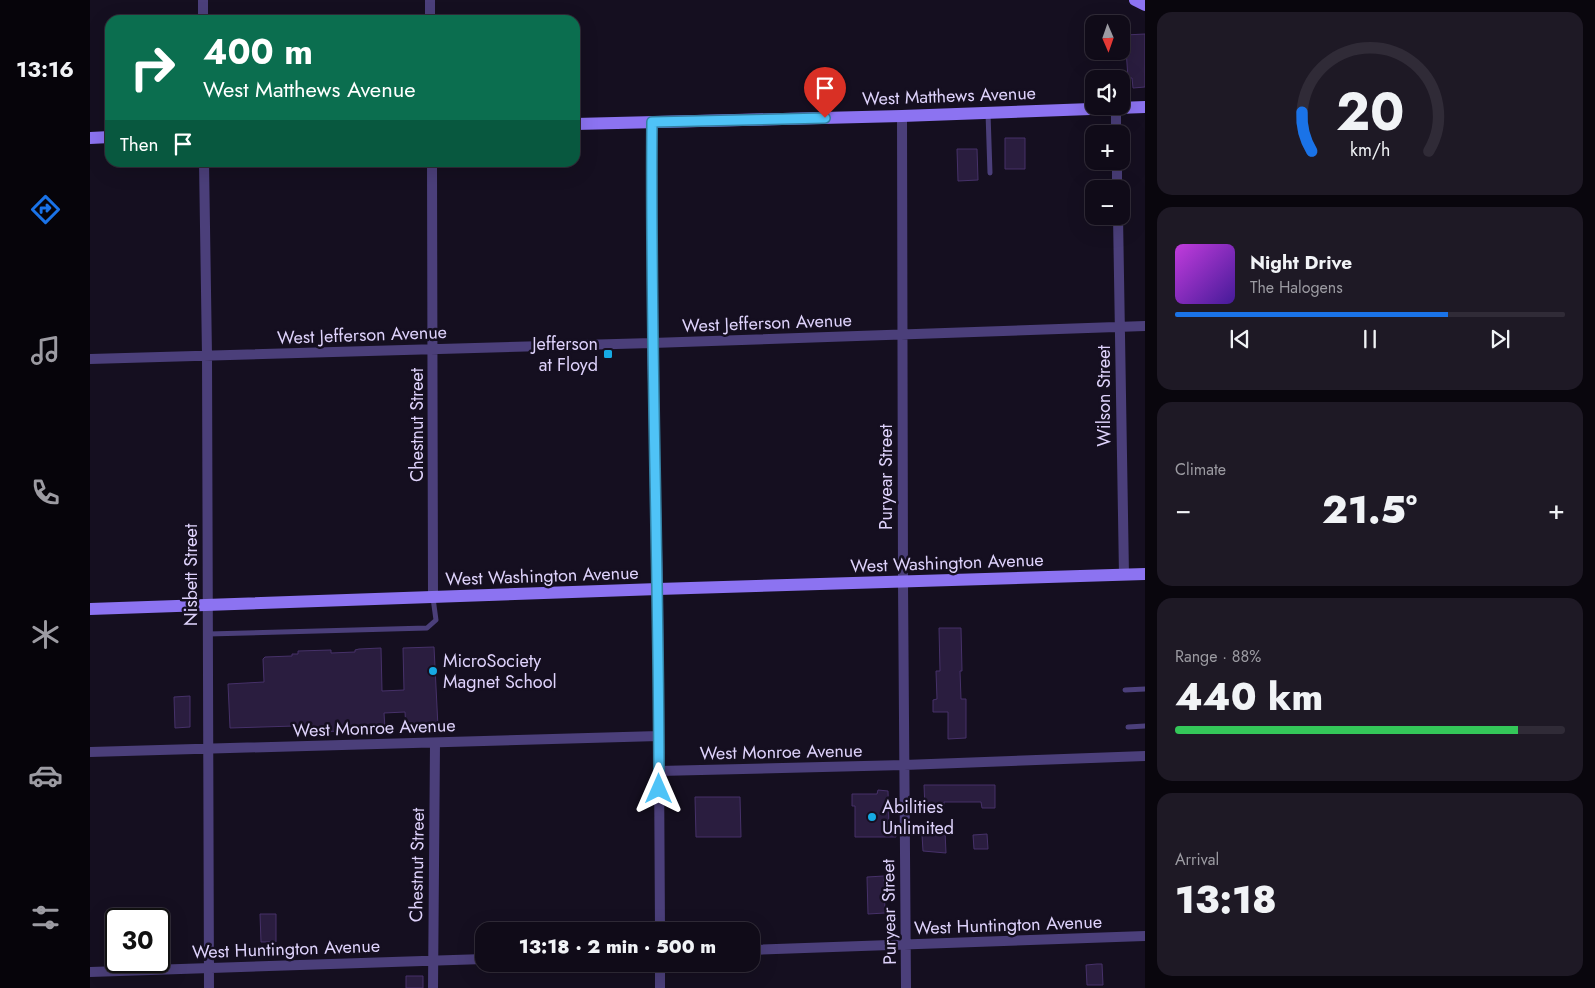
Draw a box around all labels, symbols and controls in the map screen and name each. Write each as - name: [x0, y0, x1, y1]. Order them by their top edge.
- north arrow: [1085, 15, 1130, 60]
- map controls: [1085, 15, 1130, 225]
- text: 400 m: [203, 27, 313, 77]
- icon: right: [120, 35, 185, 100]
- text: 13:16: [16, 53, 74, 85]
- pin: [804, 67, 846, 118]
- button: sound: [1085, 70, 1130, 115]
- text: West Matthews Avenue: [203, 73, 416, 105]
- icon: arrive: [811, 74, 839, 102]
- text: 20: [1336, 74, 1404, 150]
- street label: West Matthews Avenue: [862, 80, 1036, 112]
- button: +: [1085, 125, 1130, 170]
- icon: arrive: [169, 130, 197, 158]
- text: Then: [120, 131, 159, 158]
- text: km/h: [1350, 137, 1390, 163]
- button: −: [1085, 180, 1130, 225]
- icon: directions: [28, 192, 63, 227]
- text: Night Drive: [1250, 249, 1352, 276]
- text: The Halogens: [1250, 276, 1343, 299]
- street label: West Jefferson Avenue: [682, 307, 852, 339]
- street label: West Jefferson Avenue: [277, 319, 447, 351]
- icon: previous: [1226, 325, 1254, 353]
- icon: pause: [1356, 325, 1384, 353]
- icon: next: [1486, 325, 1514, 353]
- place label: Jefferson at Floyd: [530, 331, 598, 378]
- icon: music: [28, 333, 63, 368]
- street label: Wilson Street: [1091, 345, 1117, 447]
- marker: Jefferson at Floyd: [602, 348, 614, 360]
- street label: Chestnut Street: [404, 367, 430, 482]
- street label: Puryear Street: [873, 423, 899, 530]
- text: Climate: [1175, 458, 1226, 481]
- icon: phone: [28, 475, 63, 510]
- text: 21.5°: [1322, 482, 1417, 537]
- text: −: [1175, 489, 1192, 530]
- text: +: [1548, 489, 1565, 530]
- street label: Nisbett Street: [178, 523, 204, 626]
- street label: West Washington Avenue: [850, 547, 1044, 579]
- street label: West Washington Avenue: [445, 560, 639, 592]
- icon: climate: [28, 617, 63, 652]
- text: Range · 88%: [1175, 645, 1261, 668]
- place label: MicroSociety Magnet School: [443, 648, 557, 695]
- marker: MicroSociety Magnet School: [427, 665, 439, 677]
- text: 440 km: [1175, 669, 1323, 724]
- street label: West Monroe Avenue: [292, 712, 456, 744]
- street label: West Monroe Avenue: [699, 738, 863, 766]
- icon: car: [28, 758, 63, 793]
- position arrow: [632, 762, 684, 814]
- place label: Abilities Unlimited: [882, 794, 954, 841]
- street label: Chestnut Street: [403, 807, 431, 922]
- marker: Abilities Unlimited: [866, 811, 878, 823]
- text: Arrival: [1175, 848, 1219, 871]
- street label: Puryear Street: [875, 858, 903, 965]
- text: 13:18: [1175, 872, 1277, 927]
- icon: filters: [28, 900, 63, 935]
- speed limit sign: 30: [105, 908, 170, 973]
- street label: West Huntington Avenue: [914, 909, 1102, 941]
- street label: West Huntington Avenue: [192, 933, 380, 965]
- text: 13:18 · 2 min · 500 m: [519, 933, 716, 960]

